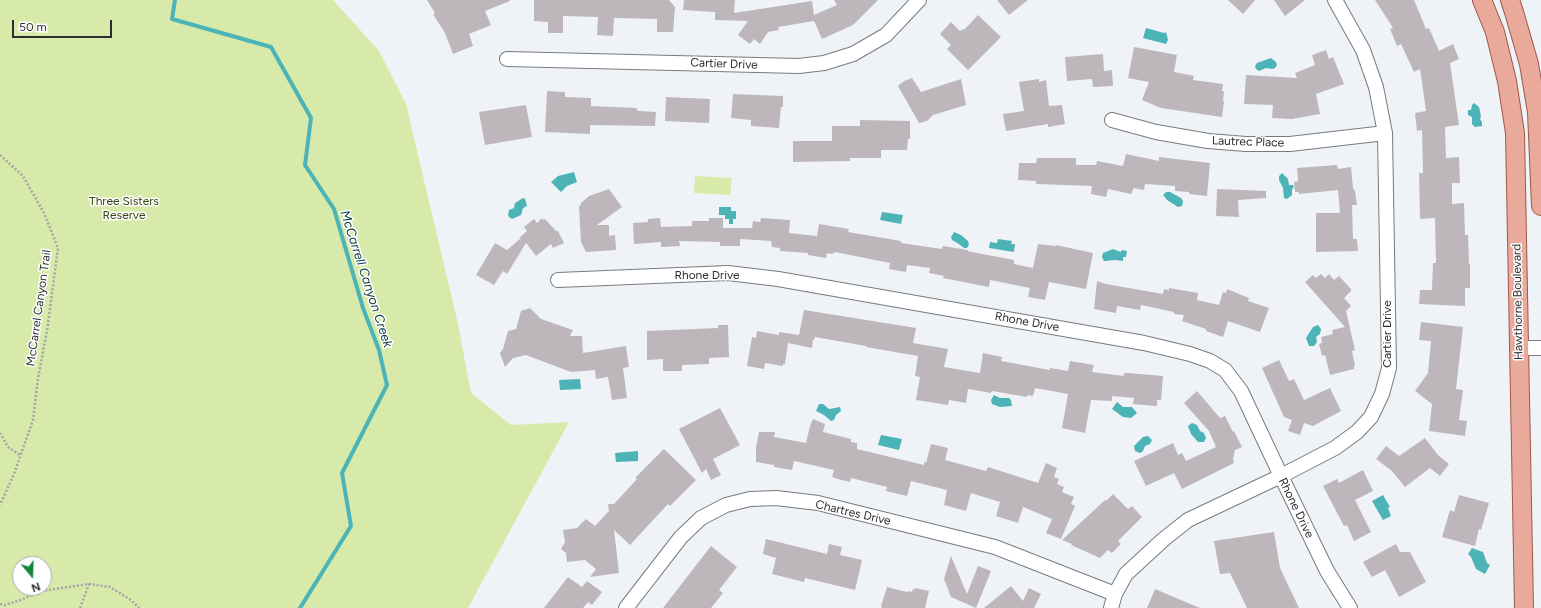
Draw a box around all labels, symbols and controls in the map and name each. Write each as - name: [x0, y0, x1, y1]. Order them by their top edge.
- scale bar: [14, 12, 114, 38]
- text: 50 m: [19, 20, 47, 34]
- street label: Cartier Drive: [690, 56, 758, 72]
- street label: Lautrec Place: [1212, 134, 1284, 150]
- park label: Three Sisters Reserve: [89, 194, 159, 222]
- water label: McCarrell Canyon Creek: [336, 208, 396, 350]
- street label: Hawthorne Boulevard: [1510, 244, 1526, 360]
- street label: McCarrel Canyon Trail: [24, 249, 54, 367]
- street label: Rhone Drive: [674, 268, 740, 282]
- street label: Cartier Drive: [1380, 300, 1394, 368]
- street label: Rhone Drive: [994, 309, 1060, 335]
- street label: Rhone Drive: [1275, 476, 1317, 540]
- street label: Chartres Drive: [814, 497, 892, 529]
- north arrow: [12, 556, 52, 596]
- text: N: [30, 579, 42, 594]

